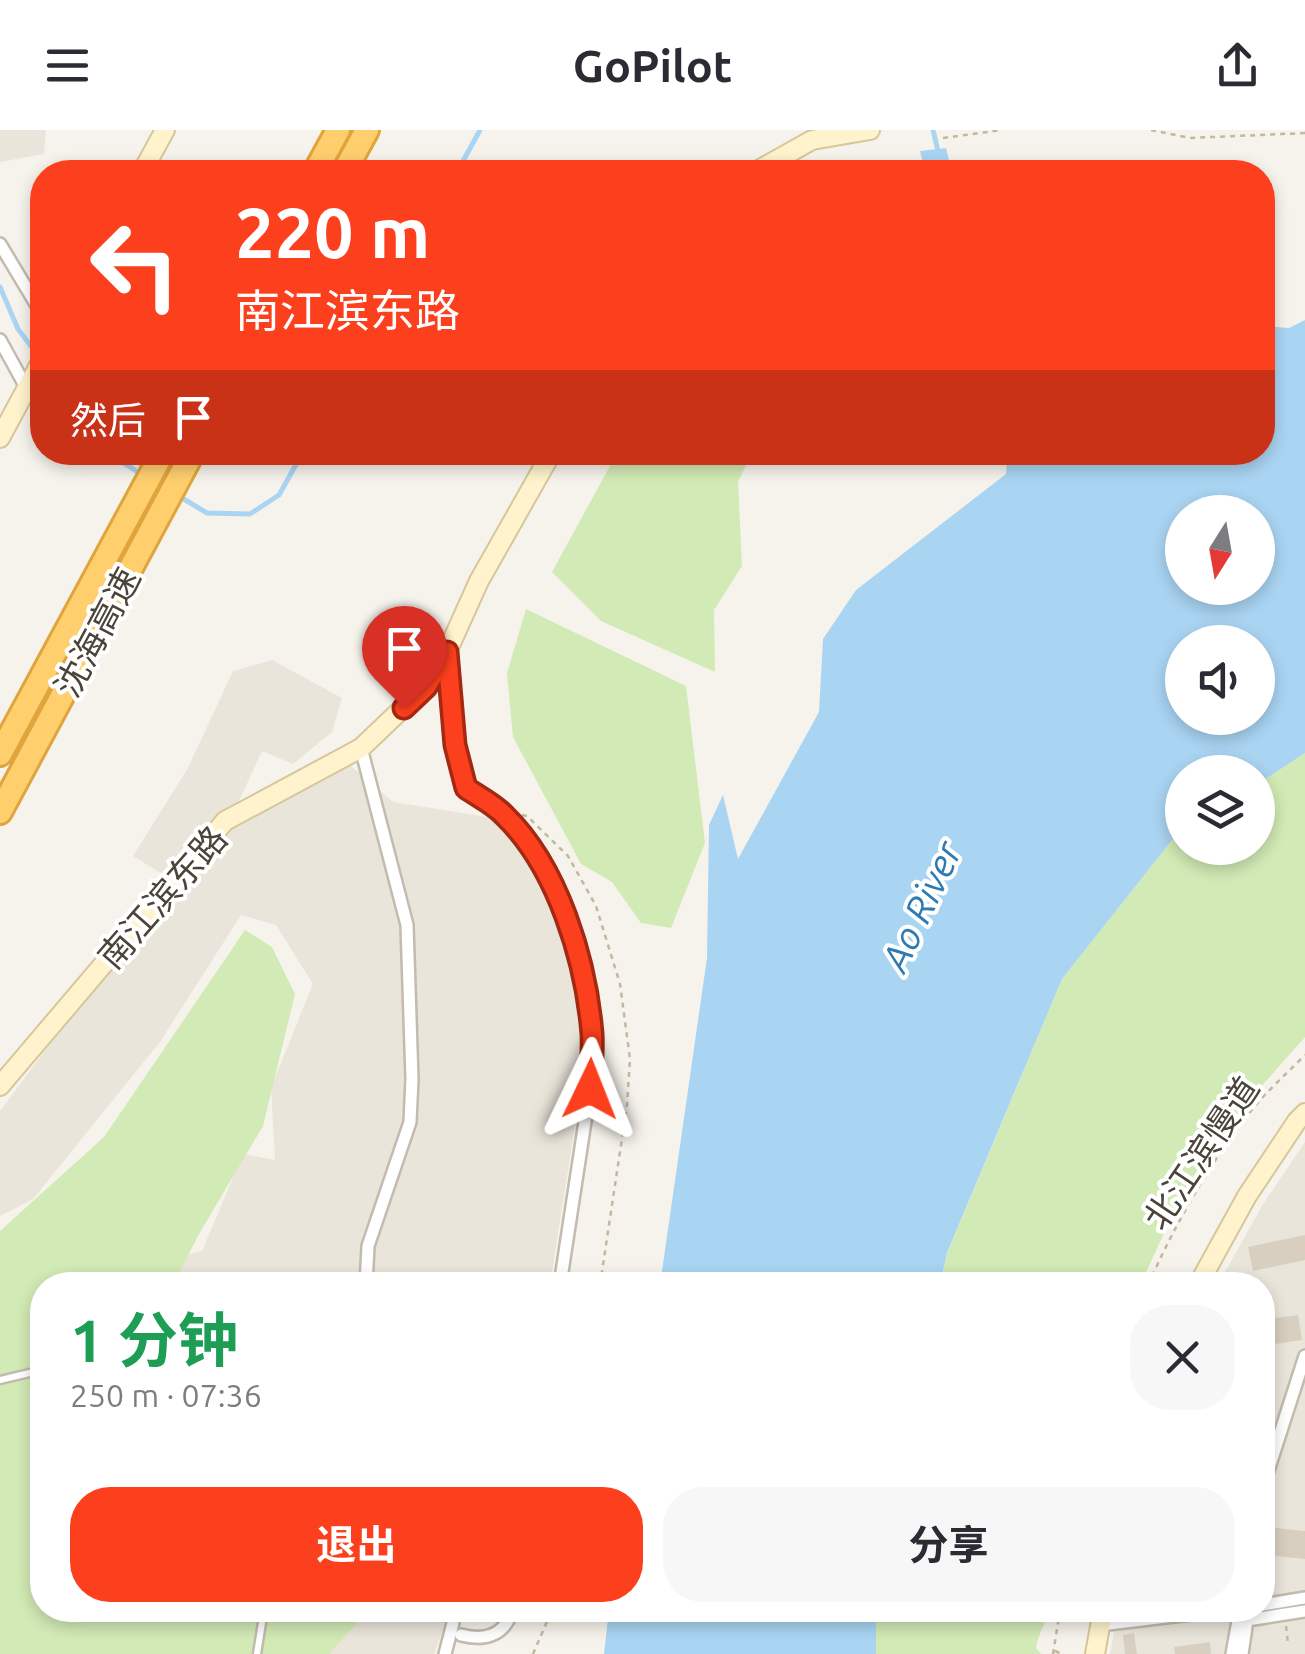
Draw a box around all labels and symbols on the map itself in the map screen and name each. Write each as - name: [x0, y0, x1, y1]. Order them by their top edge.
- north arrow: [1165, 495, 1275, 605]
- street label: 沈海高速: [46, 561, 148, 703]
- pin: [362, 606, 447, 709]
- street label: 南江滨东路: [89, 818, 235, 976]
- water label: Ao River: [872, 833, 970, 979]
- position arrow: [538, 1037, 642, 1141]
- street label: 北江滨慢道: [1135, 1069, 1267, 1237]

